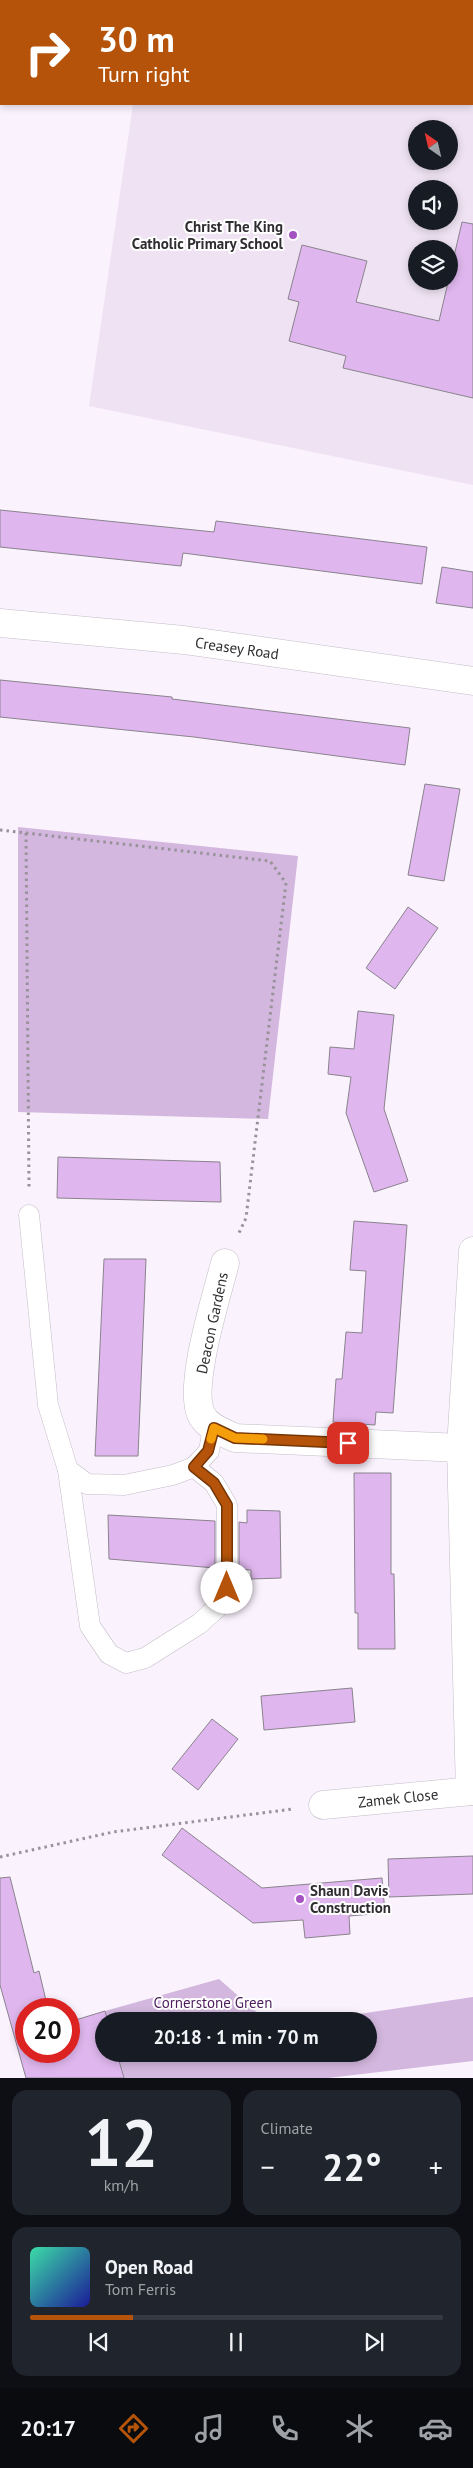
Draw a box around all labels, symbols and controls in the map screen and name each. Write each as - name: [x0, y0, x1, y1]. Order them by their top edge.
- text: 30 m: [98, 16, 175, 62]
- icon: right: [15, 20, 80, 85]
- text: Turn right: [98, 60, 190, 88]
- north arrow: [408, 120, 458, 170]
- map controls: [408, 120, 458, 290]
- button: sound: [408, 180, 458, 230]
- place label: Christ The King Catholic Primary School: [132, 217, 284, 253]
- marker: Christ The King Catholic Primary School: [287, 229, 299, 241]
- button: layers: [408, 240, 458, 290]
- street label: Creasey Road: [194, 633, 280, 663]
- street label: Deacon Gardens: [192, 1270, 232, 1376]
- pin: [327, 1422, 369, 1464]
- icon: arrive: [334, 1429, 362, 1457]
- position arrow: [200, 1561, 252, 1613]
- street label: Zamek Close: [357, 1784, 439, 1812]
- place label: Shaun Davis Construction: [310, 1881, 391, 1917]
- marker: Shaun Davis Construction: [294, 1893, 306, 1905]
- park label: Cornerstone Green: [154, 1993, 272, 2012]
- speed limit sign: 20: [15, 1998, 80, 2063]
- text: 20:18 · 1 min · 70 m: [153, 2025, 319, 2049]
- text: 12: [84, 2100, 158, 2184]
- text: Climate: [261, 2118, 313, 2138]
- text: 22°: [322, 2142, 382, 2191]
- text: −: [261, 2148, 275, 2185]
- text: +: [429, 2148, 443, 2185]
- text: km/h: [104, 2175, 139, 2195]
- text: Open Road: [105, 2255, 193, 2279]
- text: Tom Ferris: [105, 2279, 176, 2299]
- icon: previous: [85, 2328, 113, 2356]
- icon: pause: [222, 2328, 250, 2356]
- icon: next: [360, 2328, 388, 2356]
- icon: directions: [116, 2411, 151, 2446]
- icon: music: [192, 2411, 227, 2446]
- icon: phone: [267, 2411, 302, 2446]
- icon: climate: [342, 2411, 377, 2446]
- icon: car: [418, 2411, 453, 2446]
- text: 20:17: [20, 2414, 76, 2442]

